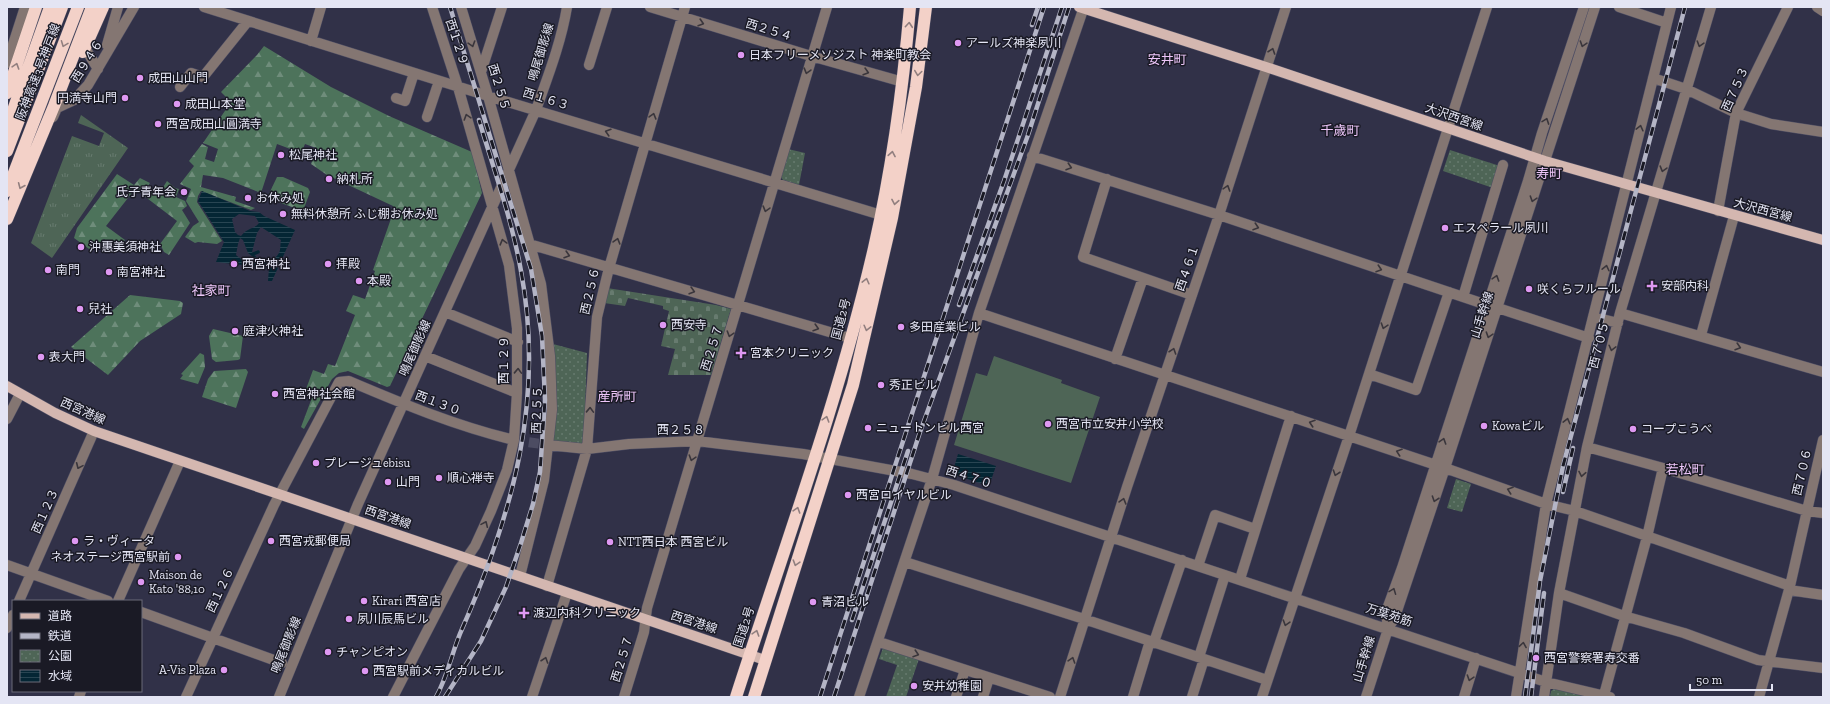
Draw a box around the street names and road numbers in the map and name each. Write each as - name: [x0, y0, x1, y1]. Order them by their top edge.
- street label: 西２５４: [744, 16, 794, 44]
- street label: 西１２９: [443, 17, 471, 67]
- street label: 鳴尾御影線: [526, 21, 556, 83]
- street label: 阪神高速3号神戸線: [13, 22, 63, 122]
- street label: 西９４６: [68, 37, 106, 85]
- street label: 西２５５: [485, 62, 513, 112]
- street label: 西７５３: [1719, 64, 1751, 114]
- street label: 西１６３: [521, 85, 571, 113]
- street label: 大沢西宮線: [1423, 101, 1485, 133]
- street label: 大沢西宮線: [1732, 195, 1794, 225]
- street label: 西４６１: [1173, 243, 1201, 293]
- street label: 西２５６: [578, 266, 602, 316]
- street label: 山手幹線: [1468, 290, 1496, 340]
- street label: 国道2号: [829, 297, 853, 341]
- street label: 鳴尾御影線: [396, 318, 434, 378]
- street label: 西７０５: [1586, 320, 1612, 370]
- street label: 西２５７: [698, 323, 726, 373]
- street label: 西１２９: [497, 336, 511, 384]
- street label: 西２５５: [529, 386, 545, 434]
- street label: 西１３０: [413, 388, 463, 418]
- street label: 西宮港線: [58, 395, 108, 427]
- street label: 西２５８: [657, 423, 705, 437]
- street label: 西７０６: [1790, 447, 1814, 497]
- street label: 西４７０: [944, 463, 994, 491]
- street label: 西１２３: [29, 486, 61, 536]
- street label: 西宮港線: [363, 503, 413, 531]
- street label: 西１２６: [204, 565, 236, 615]
- street label: 万葉苑筋: [1364, 601, 1414, 629]
- street label: 国道2号: [731, 605, 757, 649]
- street label: 西宮港線: [669, 608, 719, 636]
- street label: 鳴尾御影線: [268, 615, 304, 675]
- street label: 西２５７: [608, 634, 636, 684]
- street label: 山手幹線: [1350, 634, 1378, 684]

